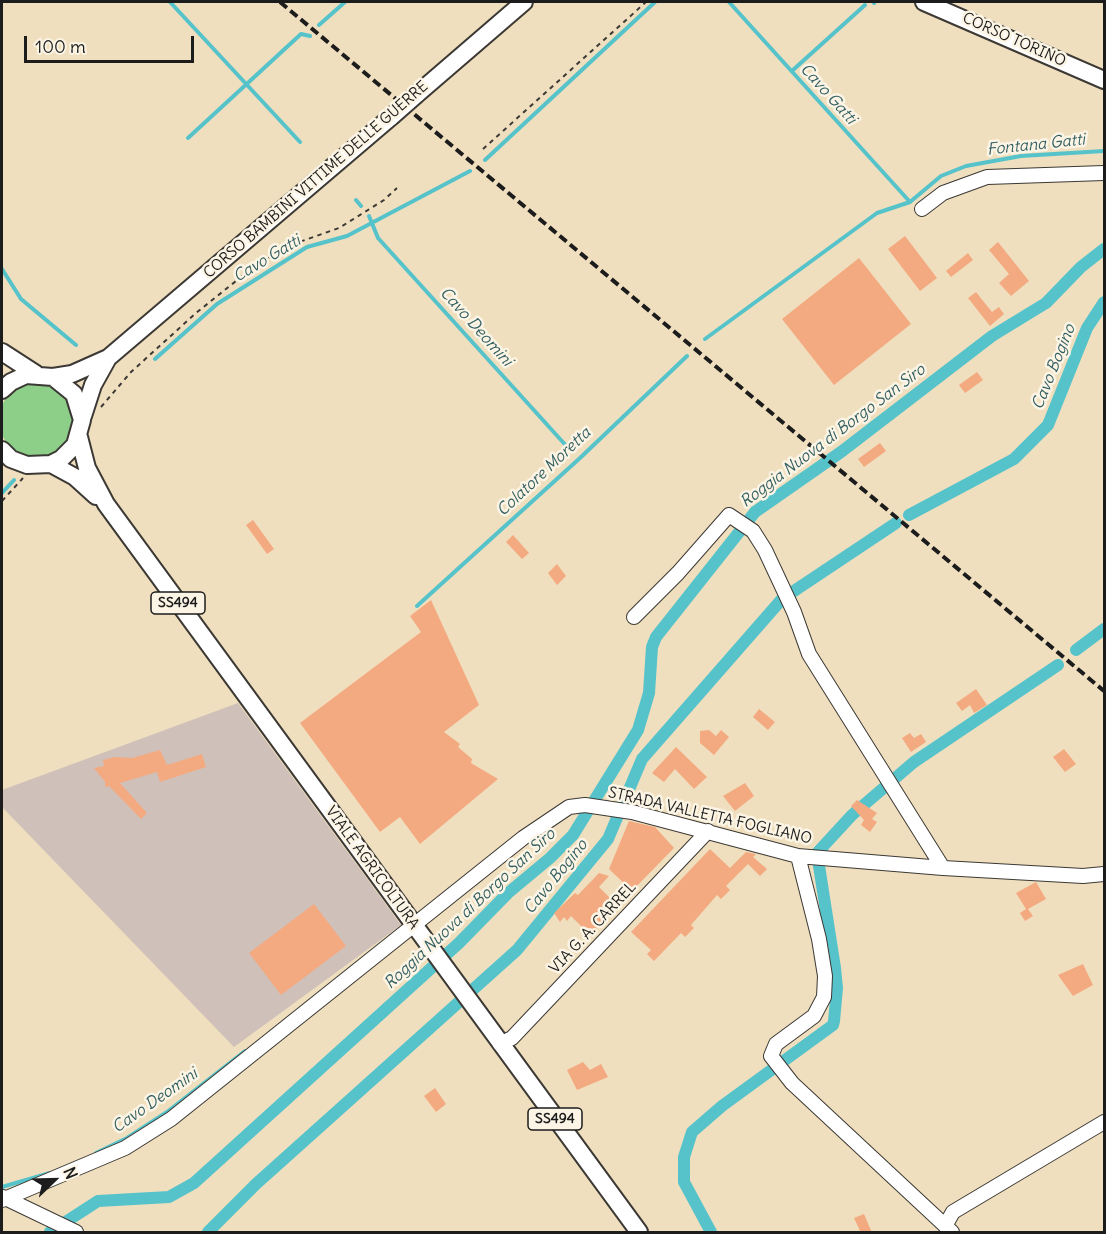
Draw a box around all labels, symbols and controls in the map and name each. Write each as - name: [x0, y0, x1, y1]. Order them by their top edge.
- street label: CORSO TORINO: [959, 9, 1069, 71]
- scale bar: [27, 24, 196, 62]
- text: 100 m: [35, 35, 86, 58]
- water label: Cavo Gatti: [796, 60, 860, 128]
- street label: CORSO BAMBINI VITTIME DELLE GUERRE: [200, 78, 432, 282]
- water label: Fontana Gatti: [986, 130, 1086, 160]
- water label: Cavo Gatti: [230, 231, 304, 287]
- water label: Cavo Deomini: [436, 284, 516, 370]
- water label: Cavo Bogino: [1028, 322, 1080, 412]
- water label: Roggia Nuova di Borgo San Siro: [737, 360, 929, 512]
- water label: Colatore Moretta: [493, 424, 595, 520]
- road number: SS494: [151, 592, 205, 614]
- street label: STRADA VALLETTA FOGLIANO: [606, 784, 814, 848]
- street label: VIALE AGRICOLTURA: [321, 803, 423, 933]
- water label: Roggia Nuova di Borgo San Siro: [381, 825, 559, 993]
- water label: Cavo Bogino: [520, 836, 592, 918]
- street label: VIA G. A. CARREL: [546, 879, 640, 977]
- water label: Cavo Deomini: [109, 1065, 201, 1137]
- road number: SS494: [528, 1108, 582, 1130]
- north arrow: [24, 1150, 84, 1210]
- text: N: [59, 1164, 82, 1182]

